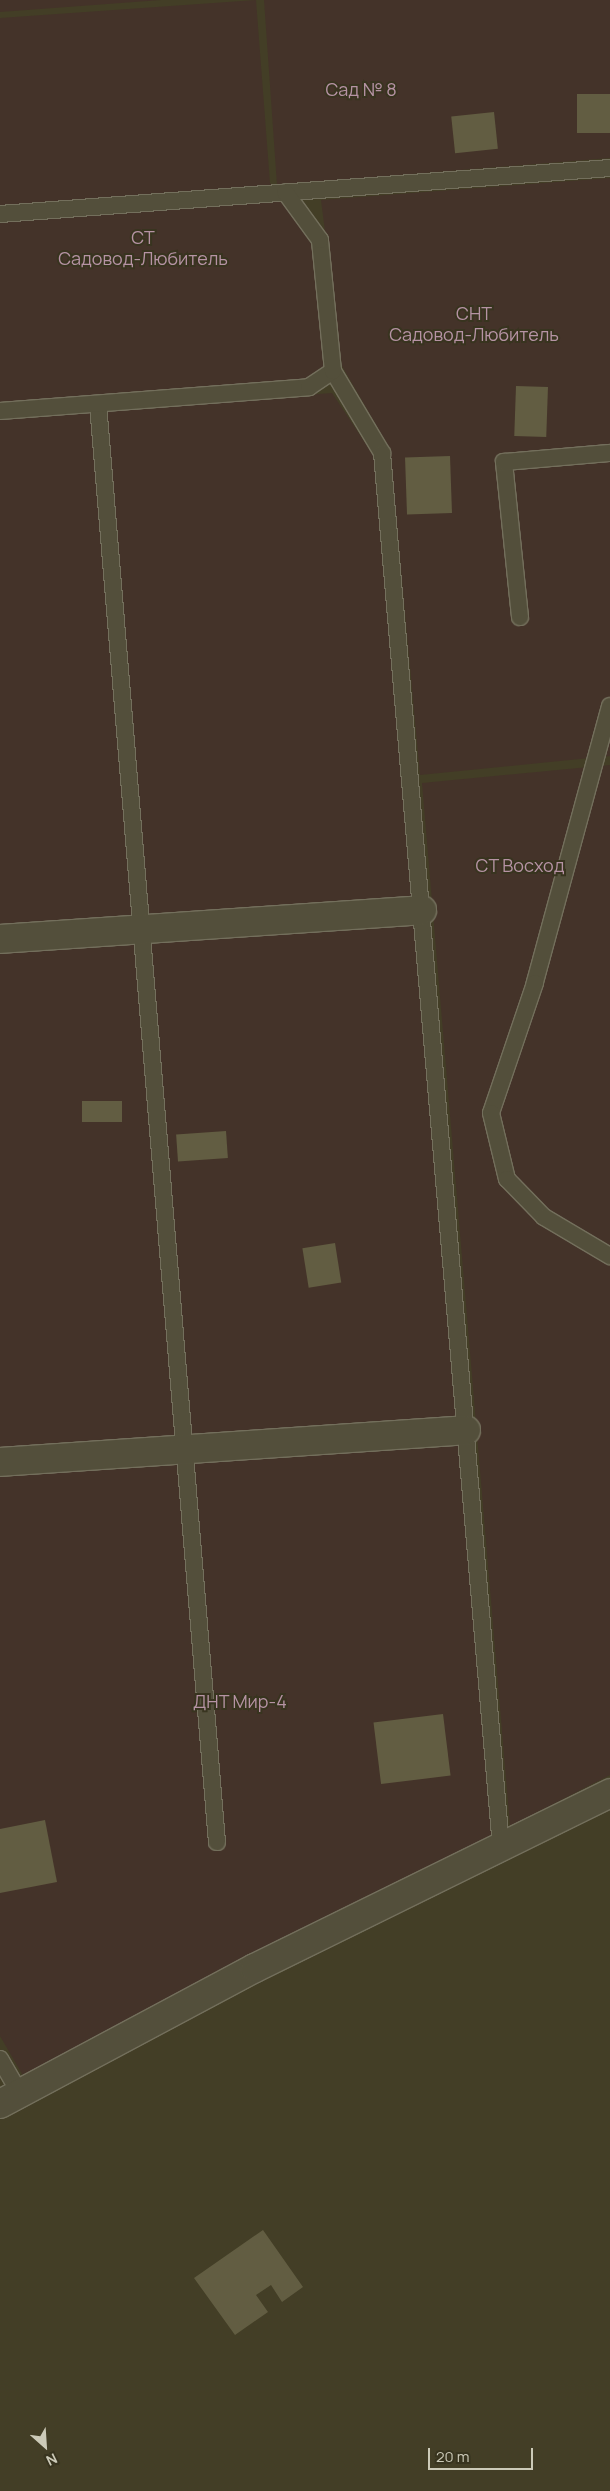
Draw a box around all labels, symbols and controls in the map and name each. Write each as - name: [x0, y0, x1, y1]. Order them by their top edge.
- park label: Сад № 8: [325, 78, 397, 100]
- park label: СТ Садовод-Любитель: [58, 227, 228, 270]
- park label: СНТ Садовод-Любитель: [389, 303, 559, 346]
- park label: СТ Восход: [475, 854, 565, 876]
- park label: ДНТ Мир-4: [193, 1690, 287, 1712]
- north arrow: [20, 2421, 70, 2471]
- scale bar: [430, 2438, 535, 2470]
- text: 20 m: [436, 2446, 469, 2467]
- text: N: [43, 2449, 60, 2471]

